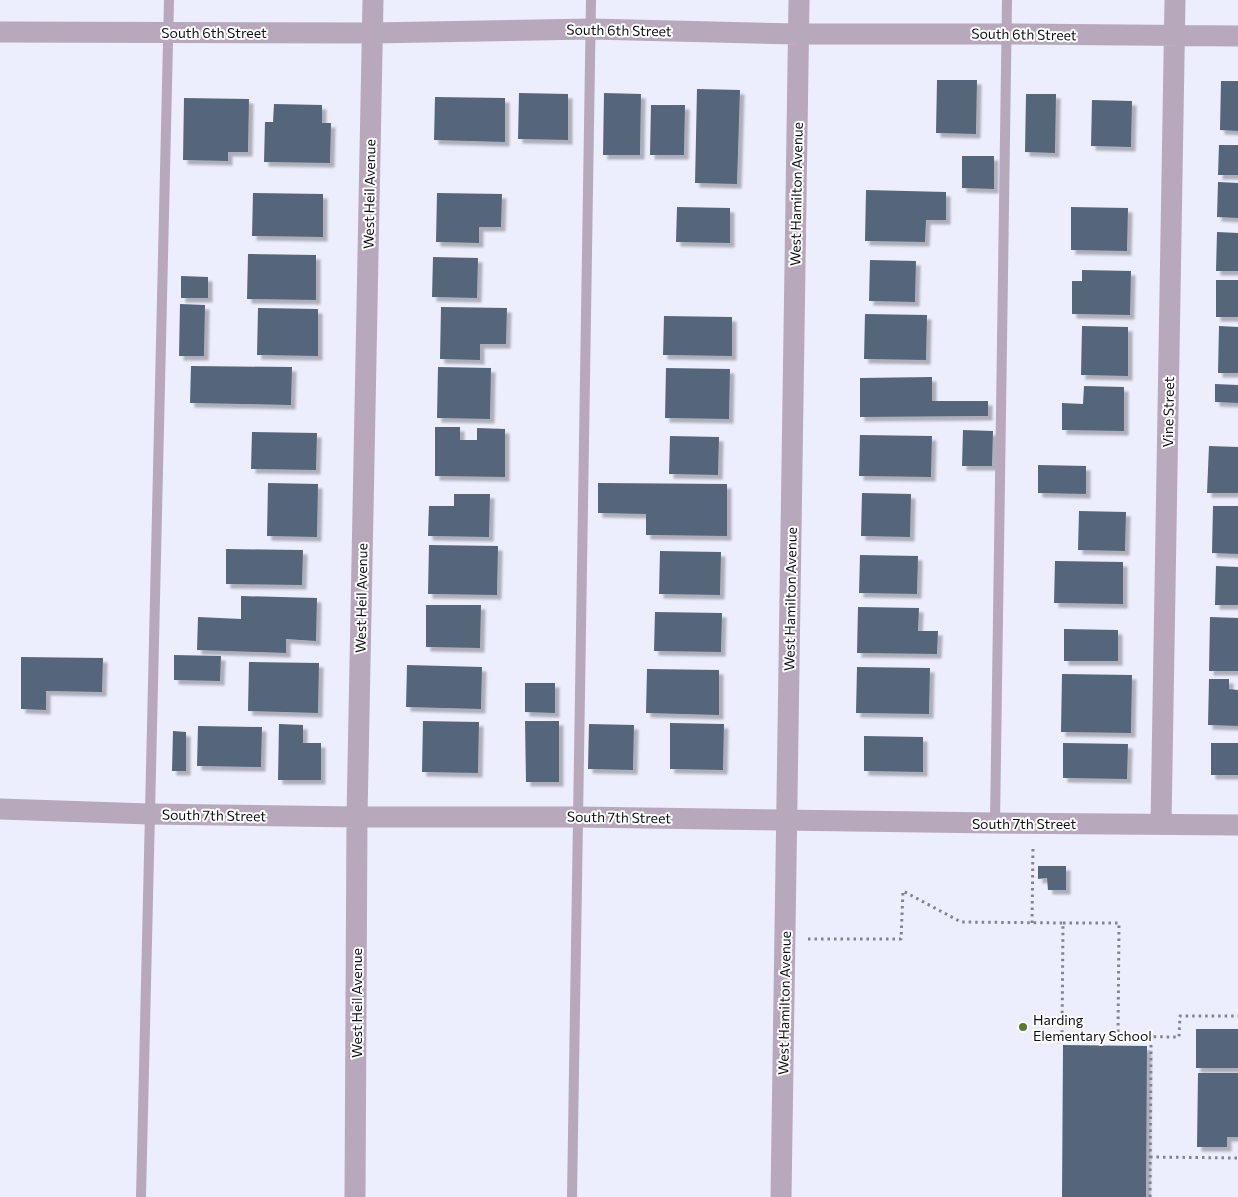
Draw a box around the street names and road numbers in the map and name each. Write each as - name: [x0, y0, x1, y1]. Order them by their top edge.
- street label: South 6th Street: [566, 21, 672, 39]
- street label: South 6th Street: [161, 24, 267, 41]
- street label: South 6th Street: [971, 25, 1077, 43]
- street label: West Hamilton Avenue: [786, 122, 806, 266]
- street label: West Heil Avenue: [360, 139, 378, 249]
- street label: Vine Street: [1159, 376, 1177, 448]
- street label: West Hamilton Avenue: [780, 527, 800, 671]
- street label: West Heil Avenue: [352, 543, 370, 653]
- street label: South 7th Street: [162, 806, 267, 824]
- street label: South 7th Street: [567, 808, 672, 826]
- street label: South 7th Street: [972, 815, 1076, 832]
- street label: West Hamilton Avenue: [774, 931, 794, 1075]
- street label: West Heil Avenue: [348, 948, 365, 1058]

